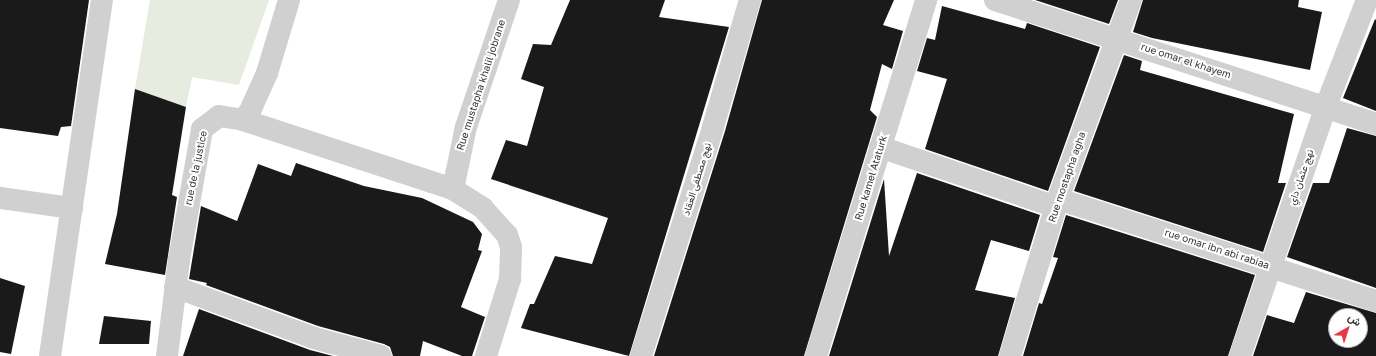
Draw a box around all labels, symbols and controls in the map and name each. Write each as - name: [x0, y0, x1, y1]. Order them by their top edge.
- street label: Rue mustapha khalil jobrane: [454, 18, 508, 152]
- street label: rue omar el khayem: [1139, 41, 1233, 81]
- street label: rue de la justice: [182, 130, 210, 206]
- street label: Rue mostapha agha: [1046, 130, 1088, 224]
- street label: Rue kamel Ataturk: [852, 134, 890, 222]
- street label: نهج مصطفى العقاد: [680, 141, 714, 217]
- street label: نهج عثمان داي: [1286, 148, 1316, 206]
- street label: rue omar ibn abi rabiaa: [1163, 226, 1271, 272]
- north arrow: [1328, 308, 1368, 348]
- text: ش: [1346, 310, 1364, 328]

